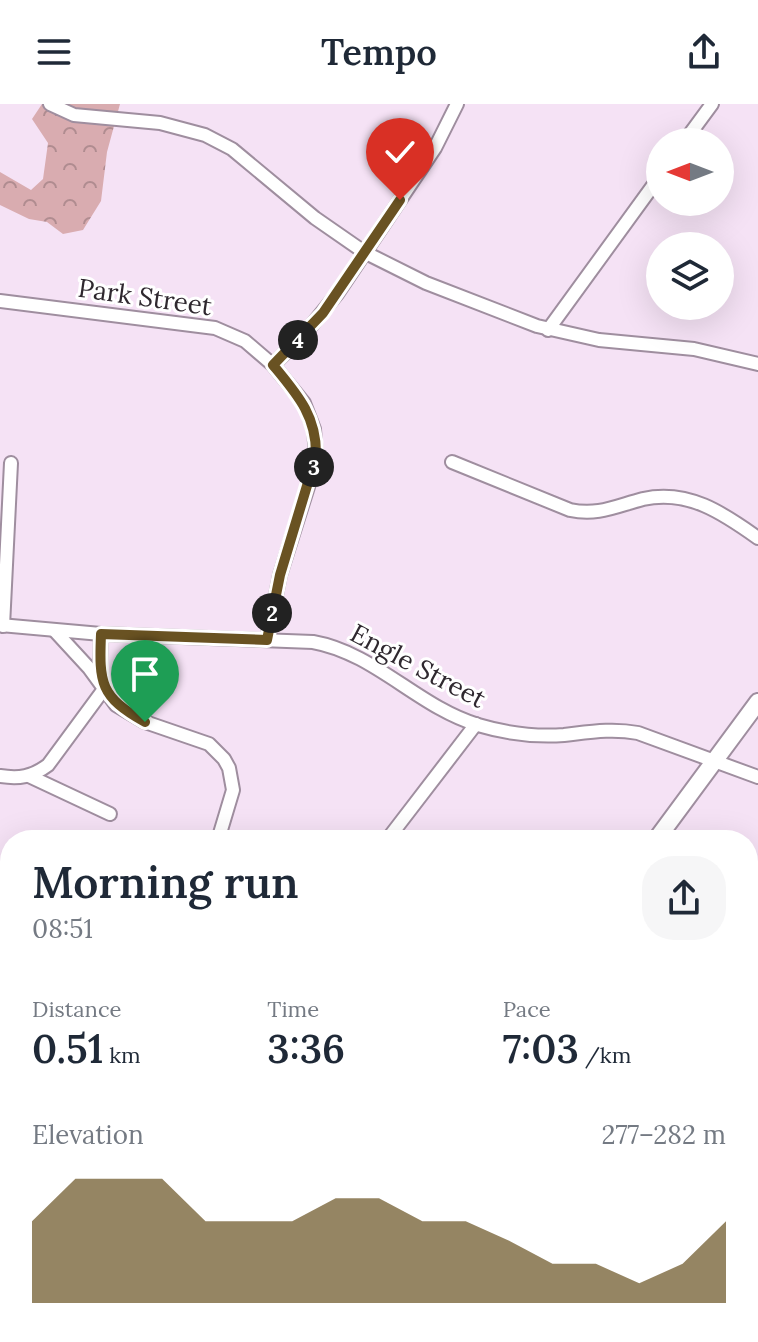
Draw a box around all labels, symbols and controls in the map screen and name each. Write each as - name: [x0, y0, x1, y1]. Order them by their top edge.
- text: Tempo: [321, 29, 437, 75]
- icon: menu: [32, 30, 76, 74]
- icon: share: [682, 30, 726, 74]
- pin: [366, 118, 434, 200]
- north arrow: [646, 128, 734, 216]
- map controls: [646, 128, 734, 320]
- icon: check: [378, 130, 422, 174]
- button: layers: [646, 232, 734, 320]
- street label: Park Street: [76, 271, 214, 322]
- pin: 4: [278, 320, 318, 360]
- text: 4: [292, 326, 304, 354]
- pin: 3: [294, 447, 334, 487]
- text: 3: [308, 453, 320, 481]
- pin: 2: [252, 593, 292, 633]
- text: 2: [266, 599, 278, 627]
- street label: Engle Street: [345, 616, 492, 715]
- pin: [111, 640, 179, 722]
- icon: arrive: [123, 652, 167, 696]
- text: Morning run: [32, 854, 299, 910]
- button: share: [642, 856, 726, 940]
- text: 08:51: [32, 912, 93, 945]
- text: Distance: [32, 995, 122, 1023]
- text: Time: [267, 995, 319, 1023]
- text: Pace: [503, 995, 551, 1023]
- text: 0.51: [32, 1023, 103, 1074]
- text: 3:36: [267, 1023, 345, 1074]
- text: 7:03: [503, 1023, 579, 1074]
- text: km: [103, 1041, 141, 1069]
- text: /km: [579, 1041, 631, 1069]
- text: Elevation: [32, 1118, 144, 1151]
- text: 277–282 m: [601, 1118, 726, 1151]

